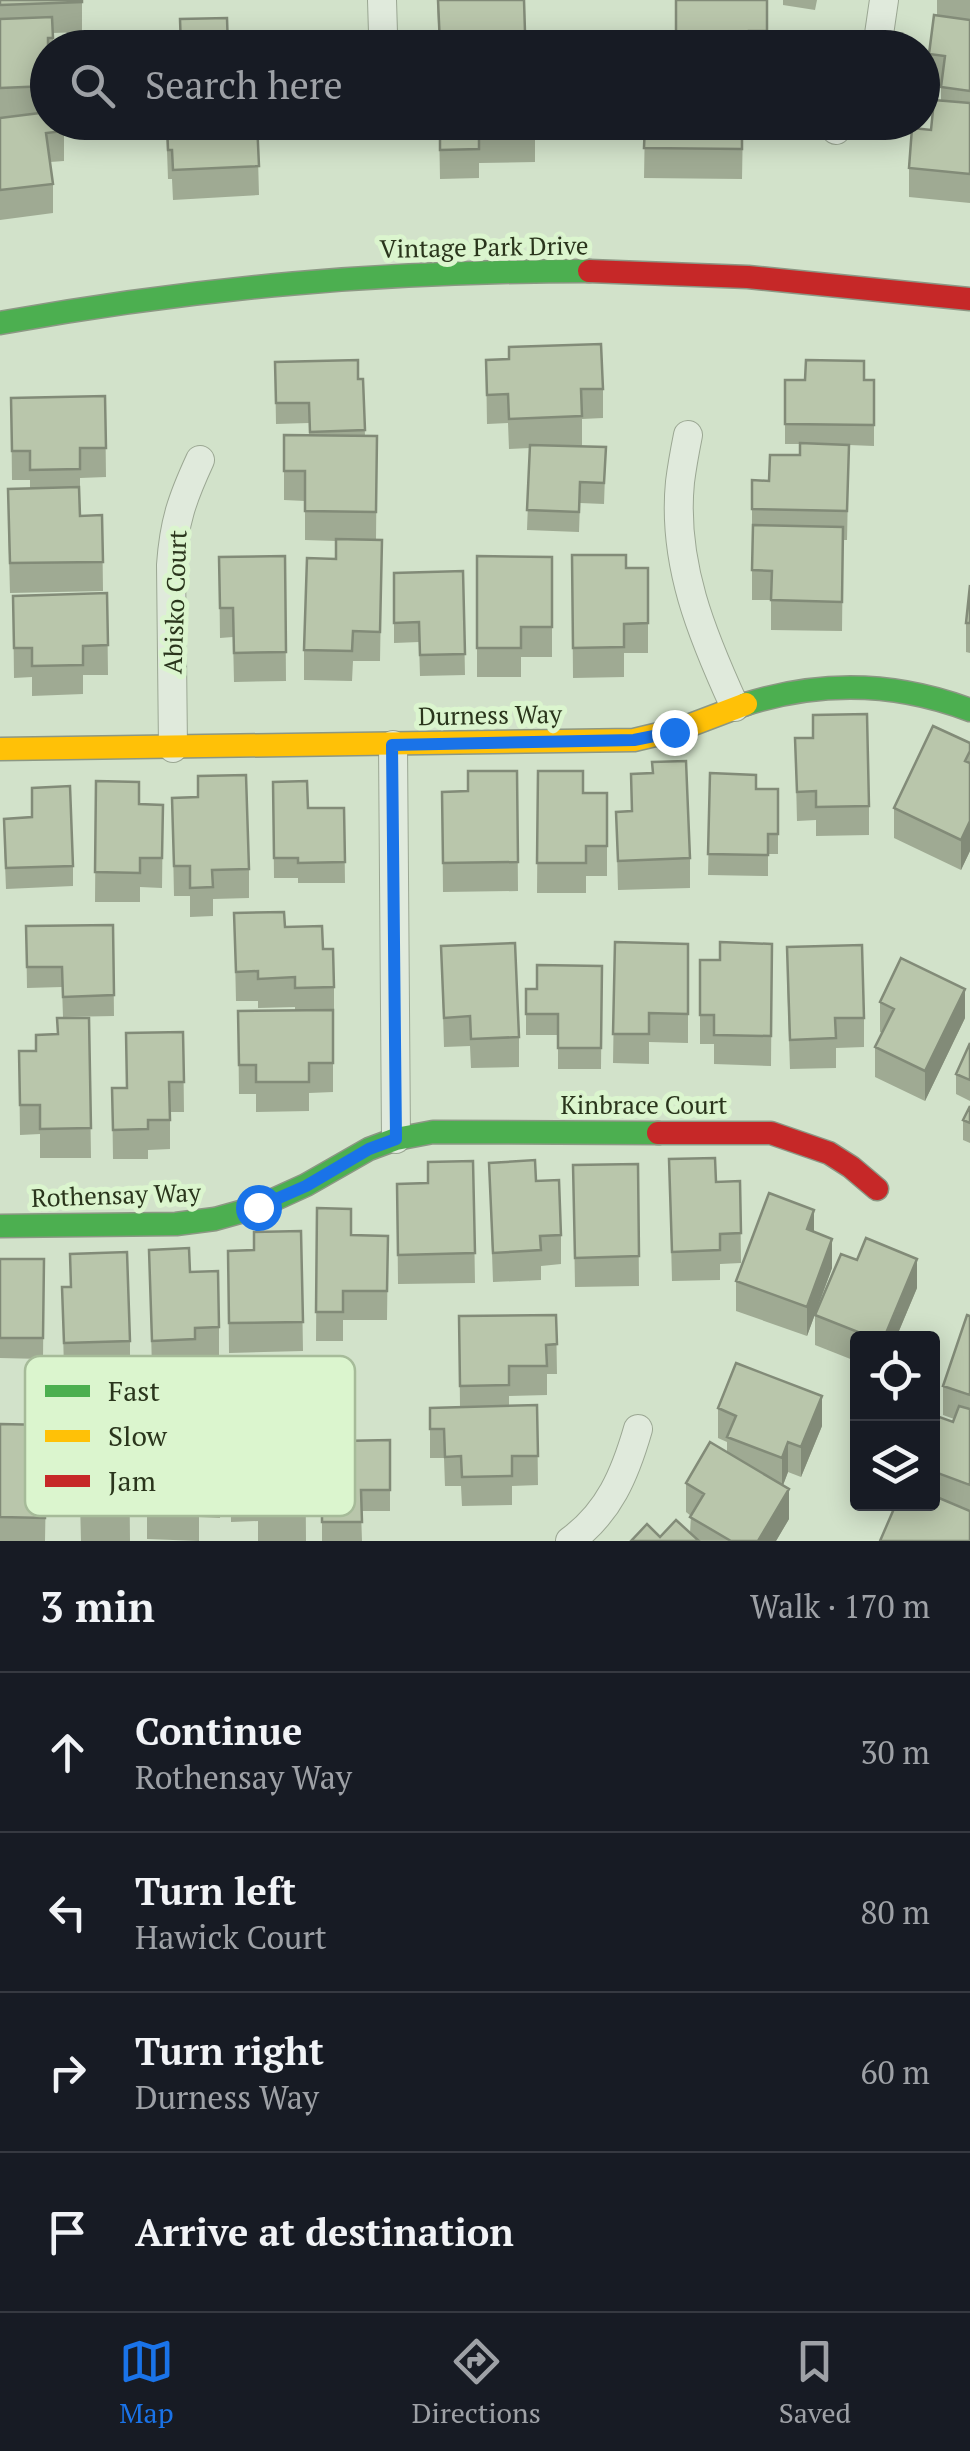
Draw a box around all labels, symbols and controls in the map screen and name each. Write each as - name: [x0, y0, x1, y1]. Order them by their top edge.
- search box: [30, 30, 940, 140]
- icon: search: [65, 58, 120, 113]
- text: Search here: [145, 60, 343, 110]
- street label: Vintage Park Drive: [379, 228, 589, 265]
- street label: Abisko Court: [155, 529, 194, 675]
- street label: Durness Way: [418, 697, 563, 732]
- route end: [652, 710, 698, 756]
- street label: Kinbrace Court: [561, 1088, 727, 1121]
- street label: Rothensay Way: [31, 1175, 202, 1214]
- route start: [236, 1185, 282, 1231]
- map controls: [850, 1331, 940, 1511]
- button: locate: [850, 1331, 940, 1421]
- legend: [25, 1356, 355, 1516]
- text: Fast: [108, 1372, 160, 1409]
- text: Slow: [108, 1417, 168, 1454]
- button: layers: [850, 1421, 940, 1511]
- text: Jam: [108, 1462, 156, 1499]
- text: 3 min: [40, 1578, 155, 1634]
- text: Walk · 170 m: [750, 1585, 930, 1627]
- text: Continue: [135, 1706, 302, 1756]
- icon: ahead: [40, 1725, 95, 1780]
- text: 30 m: [860, 1731, 930, 1773]
- text: Rothensay Way: [135, 1756, 352, 1798]
- text: Turn left: [135, 1866, 296, 1916]
- icon: left: [40, 1885, 95, 1940]
- text: 80 m: [860, 1891, 930, 1933]
- text: Hawick Court: [135, 1916, 327, 1958]
- text: Turn right: [135, 2026, 324, 2076]
- icon: right: [40, 2045, 95, 2100]
- text: 60 m: [860, 2051, 930, 2093]
- text: Durness Way: [135, 2076, 319, 2118]
- icon: arrive: [40, 2205, 95, 2260]
- text: Arrive at destination: [135, 2207, 514, 2257]
- tab: Map: [119, 2334, 174, 2431]
- tab: Directions: [412, 2334, 541, 2431]
- tab: Saved: [779, 2334, 851, 2431]

